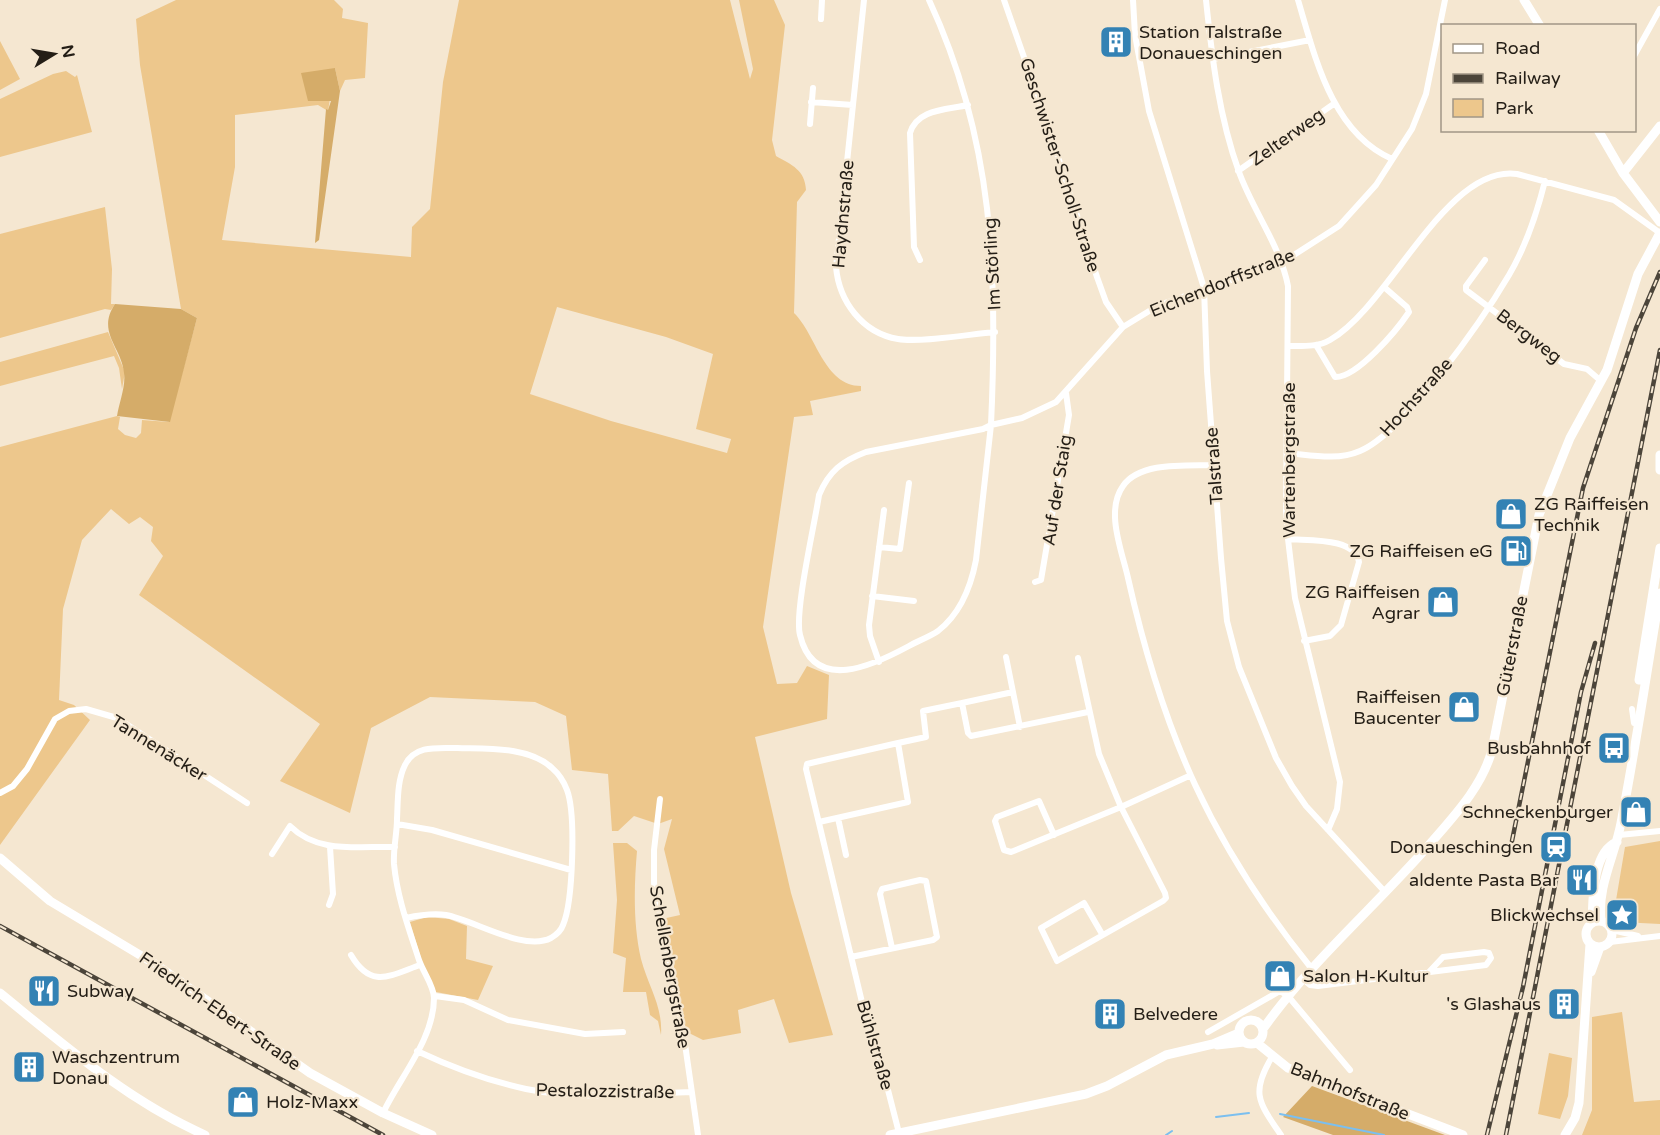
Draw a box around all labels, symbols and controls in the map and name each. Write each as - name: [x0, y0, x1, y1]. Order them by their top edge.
- place label: Station Talstraße Donaueschingen: [1139, 21, 1282, 64]
- north arrow: [24, 24, 84, 84]
- building icon: Station Talstraße Donaueschingen: [1098, 24, 1134, 60]
- legend: [1441, 24, 1636, 132]
- text: Road: [1495, 37, 1540, 59]
- text: N: [57, 43, 79, 60]
- street label: Geschwister-Scholl-Straße: [1015, 55, 1105, 275]
- text: Railway: [1495, 67, 1561, 89]
- text: Park: [1495, 97, 1534, 119]
- street label: Zelterweg: [1246, 103, 1328, 171]
- street label: Haydnstraße: [827, 159, 859, 269]
- street label: Im Störling: [979, 217, 1005, 311]
- street label: Eichendorffstraße: [1146, 244, 1298, 322]
- street label: Bergweg: [1492, 304, 1566, 368]
- street label: Hochstraße: [1375, 353, 1457, 441]
- street label: Wartenbergstraße: [1278, 382, 1300, 538]
- street label: Talstraße: [1200, 426, 1228, 506]
- street label: Auf der Staig: [1037, 433, 1077, 547]
- place label: ZG Raiffeisen Technik: [1534, 493, 1649, 536]
- shop icon: ZG Raiffeisen Technik: [1493, 496, 1529, 532]
- fuel station icon: ZG Raiffeisen eG: [1498, 533, 1534, 569]
- place label: ZG Raiffeisen eG: [1350, 540, 1493, 562]
- place label: ZG Raiffeisen Agrar: [1305, 581, 1420, 624]
- shop icon: ZG Raiffeisen Agrar: [1425, 584, 1461, 620]
- street label: Güterstraße: [1491, 594, 1533, 698]
- place label: Raiffeisen Baucenter: [1353, 686, 1441, 729]
- shop icon: Raiffeisen Baucenter: [1446, 689, 1482, 725]
- street label: Tannenäcker: [107, 710, 211, 786]
- bus stop icon: Busbahnhof: [1596, 730, 1632, 766]
- place label: Busbahnhof: [1487, 737, 1591, 759]
- shop icon: Schneckenburger: [1618, 794, 1654, 830]
- place label: Schneckenburger: [1462, 801, 1613, 823]
- station icon: Donaueschingen: [1538, 829, 1574, 865]
- place label: Donaueschingen: [1390, 836, 1533, 858]
- restaurant icon: aldente Pasta Bar: [1564, 862, 1600, 898]
- place label: aldente Pasta Bar: [1409, 869, 1559, 891]
- street label: Schellenbergstraße: [645, 884, 695, 1050]
- place icon: Blickwechsel: [1604, 897, 1640, 933]
- place label: Blickwechsel: [1490, 904, 1599, 926]
- street label: Friedrich-Ebert-Straße: [135, 947, 305, 1075]
- shop icon: Salon H-Kultur: [1262, 958, 1298, 994]
- place label: Salon H-Kultur: [1303, 965, 1429, 987]
- restaurant icon: Subway: [26, 973, 62, 1009]
- place label: Subway: [67, 980, 134, 1002]
- building icon: 's Glashaus: [1546, 986, 1582, 1022]
- place label: 's Glashaus: [1446, 993, 1541, 1015]
- building icon: Belvedere: [1092, 996, 1128, 1032]
- street label: Bühlstraße: [852, 998, 898, 1092]
- place label: Belvedere: [1133, 1003, 1218, 1025]
- place label: Waschzentrum Donau: [52, 1046, 180, 1089]
- building icon: Waschzentrum Donau: [11, 1049, 47, 1085]
- street label: Bahnhofstraße: [1287, 1057, 1413, 1125]
- street label: Pestalozzistraße: [535, 1079, 675, 1103]
- shop icon: Holz-Maxx: [225, 1084, 261, 1120]
- place label: Holz-Maxx: [266, 1091, 358, 1113]

